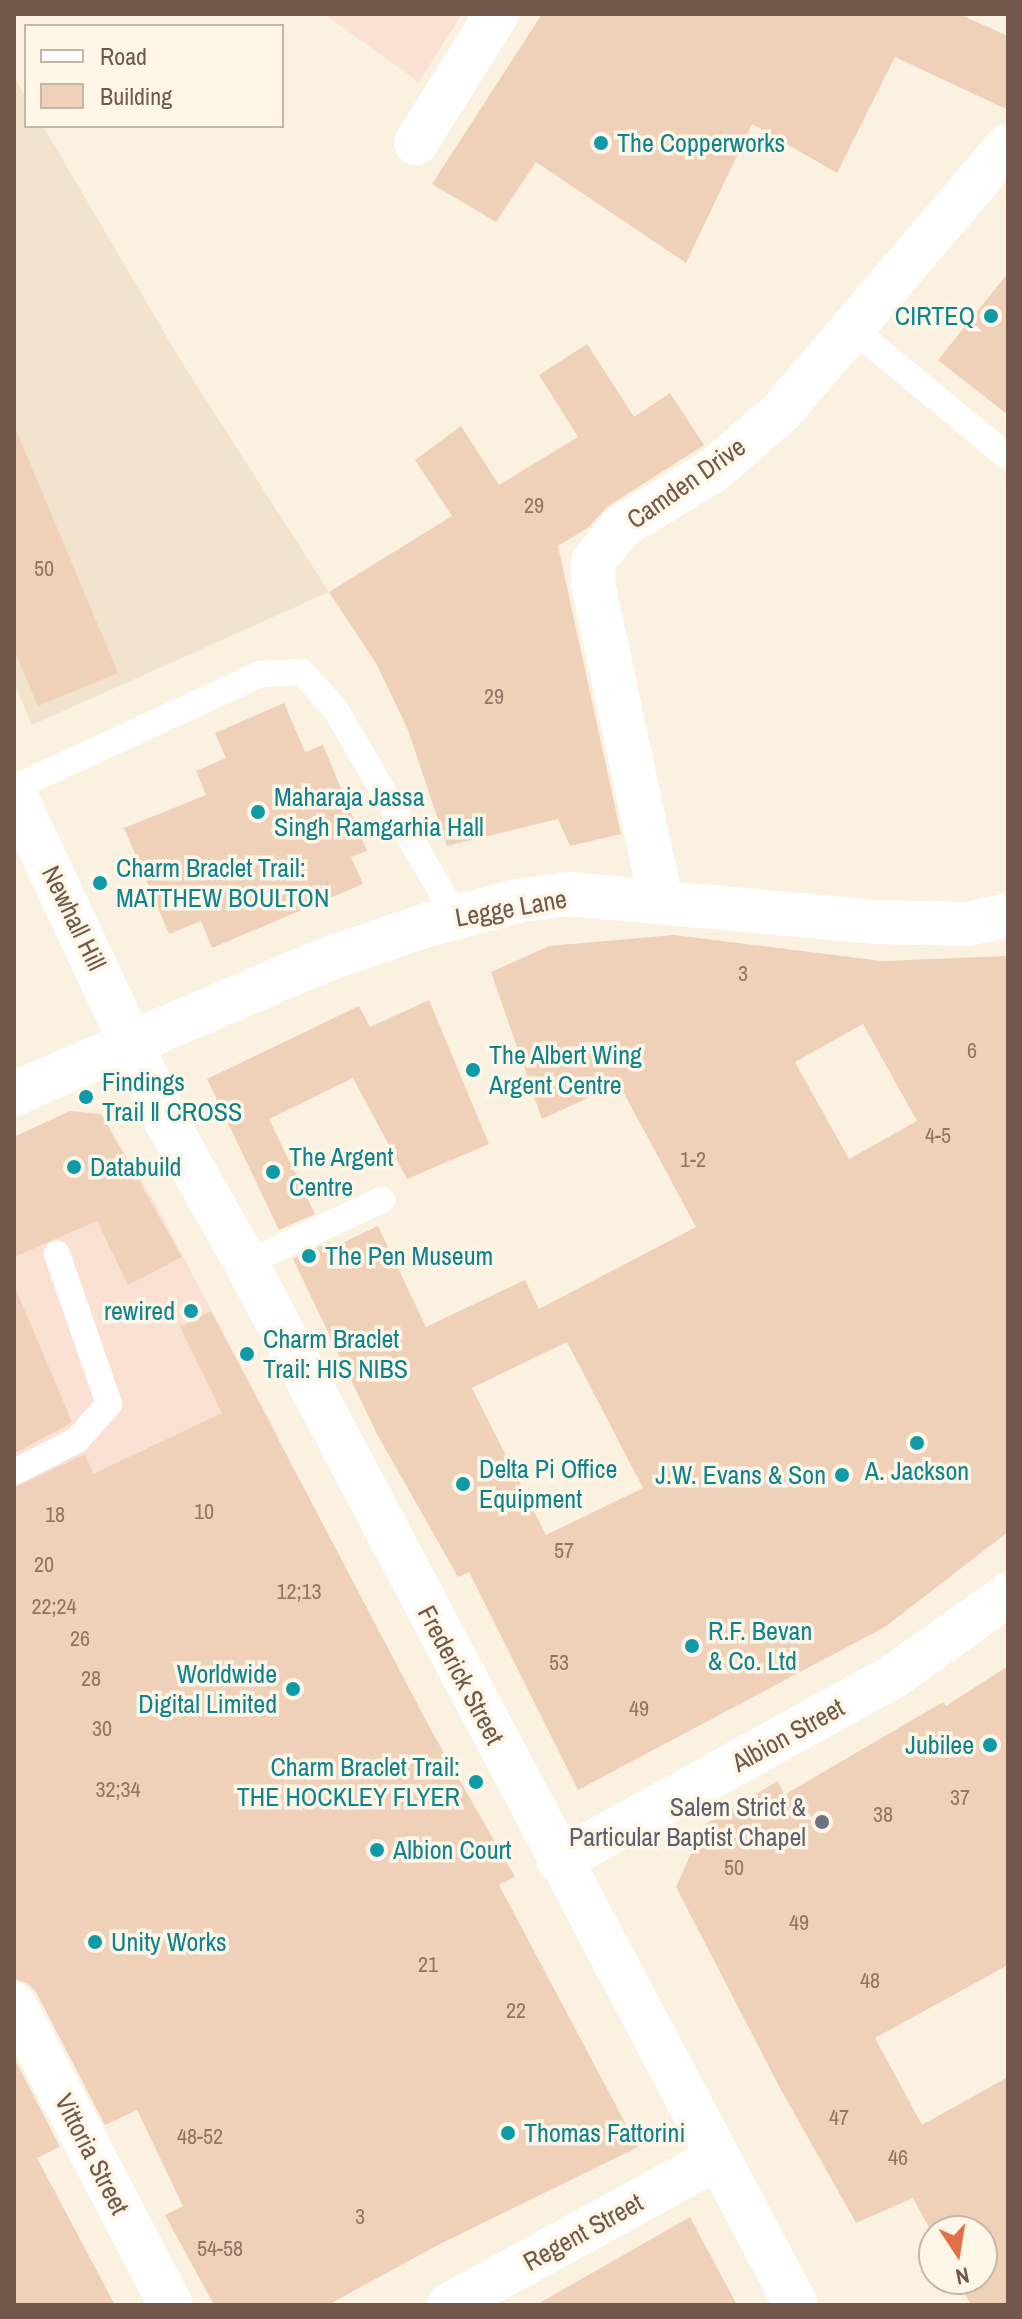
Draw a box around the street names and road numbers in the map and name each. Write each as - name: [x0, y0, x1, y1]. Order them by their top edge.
- street label: Camden Drive: [621, 431, 751, 535]
- street label: Newhall Hill: [35, 861, 113, 975]
- street label: Legge Lane: [453, 883, 569, 933]
- street label: Frederick Street: [411, 1600, 511, 1750]
- street label: Albion Street: [727, 1691, 849, 1779]
- street label: Vittoria Street: [48, 2088, 136, 2220]
- street label: Regent Street: [518, 2186, 648, 2278]

